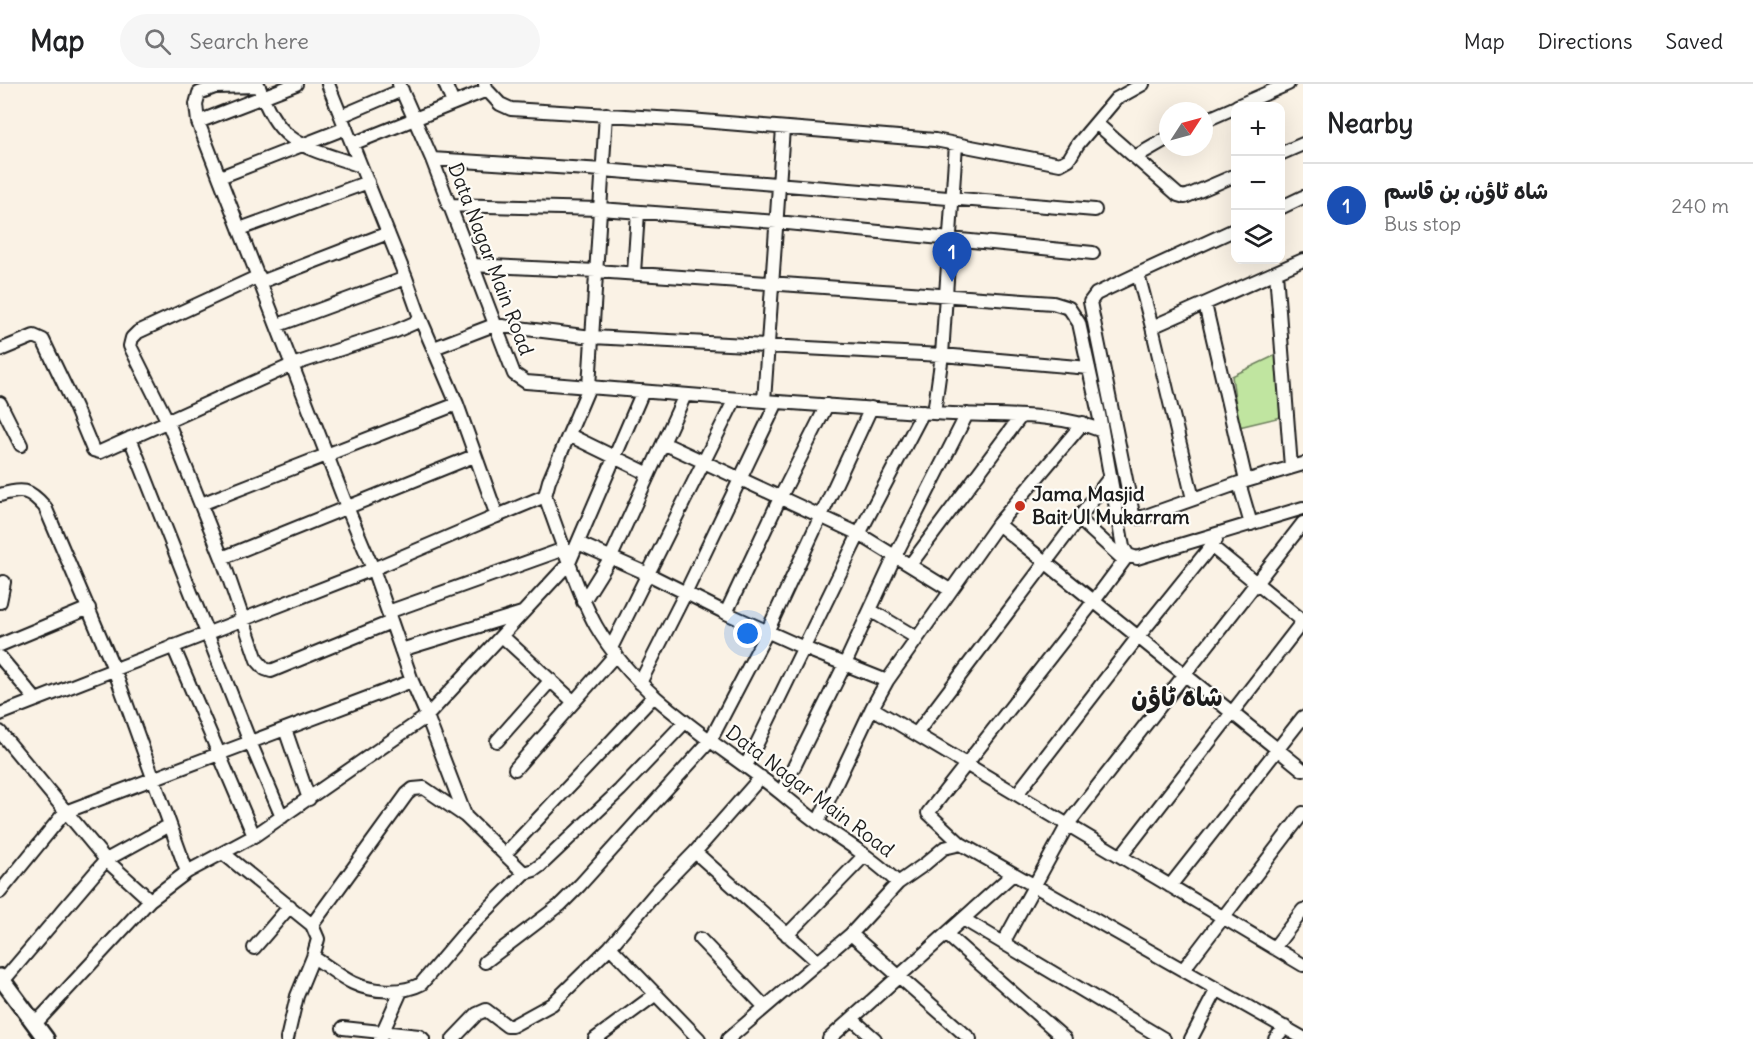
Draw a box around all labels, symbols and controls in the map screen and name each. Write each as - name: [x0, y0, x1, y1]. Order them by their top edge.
- search box: [120, 14, 540, 68]
- text: Map: [30, 23, 84, 59]
- icon: search: [141, 25, 174, 58]
- text: Search here: [189, 27, 309, 55]
- text: Map: [1464, 28, 1505, 55]
- text: Directions: [1538, 28, 1632, 55]
- text: Saved: [1665, 28, 1723, 55]
- north arrow: [1159, 102, 1213, 156]
- map controls: [1231, 102, 1285, 264]
- button: +: [1231, 102, 1285, 156]
- text: Nearby: [1327, 107, 1413, 140]
- button: −: [1231, 156, 1285, 210]
- street label: Data Nagar Main Road: [443, 159, 540, 359]
- text: شاہ ٹاؤن، بن قاسم: [1384, 177, 1548, 205]
- text: 1: [1343, 193, 1350, 218]
- text: 240 m: [1671, 193, 1729, 218]
- button: layers: [1231, 210, 1285, 264]
- text: Bus stop: [1384, 211, 1461, 236]
- pin: 1: [932, 232, 972, 282]
- place label: Jama Masjid Bait Ul Mukarram: [1032, 481, 1190, 529]
- marker: Jama Masjid Bait Ul Mukarram: [1013, 499, 1027, 513]
- your location: [733, 619, 762, 648]
- district label: شاہ ٹاؤن: [1131, 680, 1223, 714]
- street label: Data Nagar Main Road: [721, 719, 900, 862]

